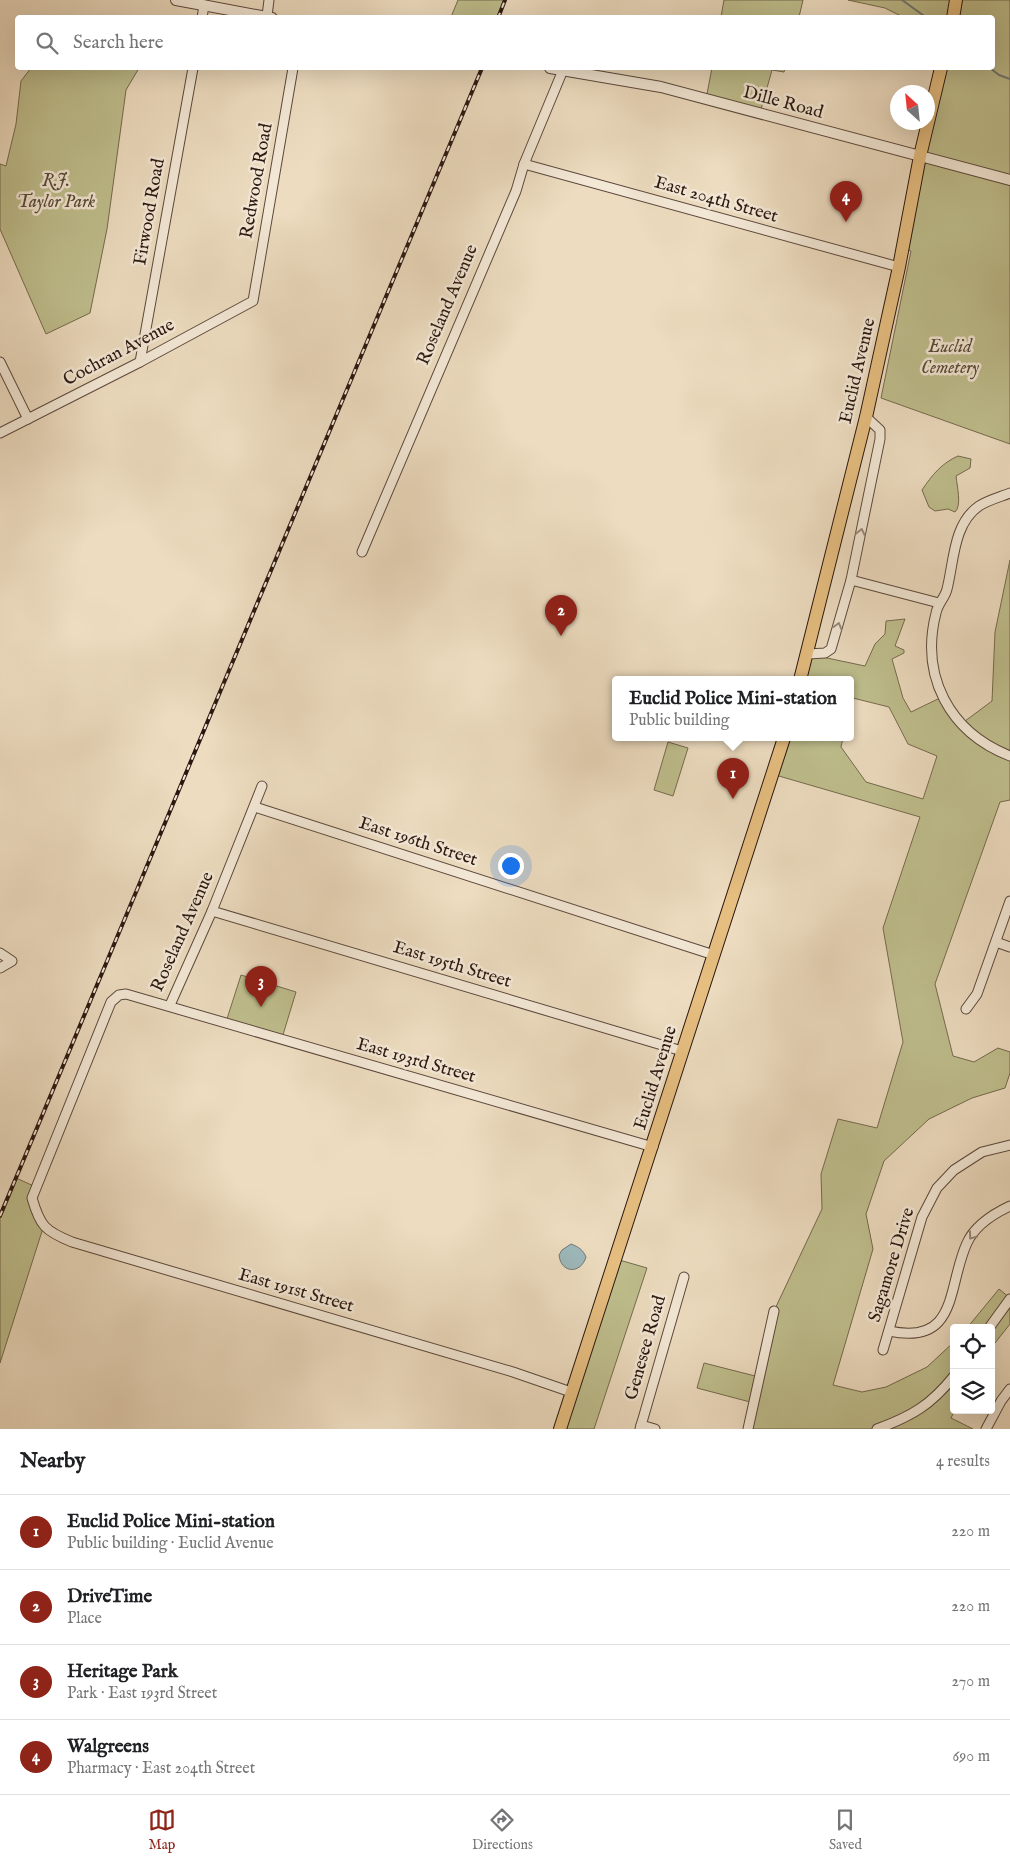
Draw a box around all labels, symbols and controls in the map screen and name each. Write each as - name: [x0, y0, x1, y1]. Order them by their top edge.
- search box: [15, 15, 995, 70]
- icon: search: [33, 29, 61, 57]
- text: Search here: [73, 31, 164, 55]
- street label: Dille Road: [740, 81, 826, 125]
- north arrow: [890, 85, 935, 130]
- street label: Redwood Road: [236, 121, 279, 240]
- street label: Firwood Road: [129, 156, 171, 267]
- park label: R.J. Taylor Park: [17, 170, 95, 214]
- street label: East 204th Street: [652, 171, 780, 229]
- pin: 4: [830, 181, 862, 222]
- street label: Roseland Avenue: [412, 241, 484, 369]
- street label: Cochran Avenue: [59, 314, 179, 392]
- street label: Euclid Avenue: [835, 316, 881, 426]
- park label: Euclid Cemetery: [921, 336, 979, 380]
- one-way arrow: [855, 528, 865, 537]
- pin: 2: [545, 595, 577, 636]
- one-way arrow: [832, 623, 842, 631]
- popup: [612, 676, 854, 741]
- text: Euclid Police Mini-station: [629, 687, 837, 711]
- text: Public building: [629, 711, 729, 731]
- pin: 1: [717, 758, 749, 799]
- street label: East 196th Street: [356, 812, 480, 872]
- your location: [498, 853, 524, 879]
- street label: Roseland Avenue: [146, 869, 220, 995]
- street label: East 195th Street: [390, 936, 514, 994]
- pin: 3: [245, 966, 277, 1007]
- street label: Euclid Avenue: [629, 1023, 683, 1133]
- street label: East 193rd Street: [354, 1033, 478, 1089]
- street label: Sagamore Drive: [864, 1205, 920, 1325]
- one-way arrow: [970, 1230, 978, 1239]
- street label: East 191st Street: [236, 1264, 356, 1318]
- street label: Genesee Road: [620, 1293, 672, 1403]
- map controls: [950, 1324, 995, 1414]
- button: locate: [950, 1324, 995, 1369]
- button: layers: [950, 1369, 995, 1414]
- text: Nearby: [20, 1448, 85, 1475]
- text: 4 results: [936, 1452, 990, 1472]
- text: Euclid Police Mini-station: [67, 1510, 275, 1534]
- text: 1: [33, 1522, 39, 1542]
- text: 220 m: [951, 1522, 990, 1542]
- text: Public building · Euclid Avenue: [67, 1534, 274, 1554]
- text: DriveTime: [67, 1585, 152, 1609]
- text: 2: [32, 1597, 40, 1617]
- text: 220 m: [951, 1597, 990, 1617]
- text: Place: [67, 1609, 102, 1629]
- text: Heritage Park: [67, 1660, 178, 1684]
- text: 3: [33, 1672, 39, 1692]
- text: 270 m: [951, 1672, 990, 1692]
- text: Park · East 193rd Street: [67, 1684, 217, 1704]
- text: Walgreens: [67, 1735, 149, 1759]
- text: 4: [32, 1747, 40, 1767]
- text: 690 m: [953, 1747, 990, 1767]
- text: Pharmacy · East 204th Street: [67, 1759, 255, 1779]
- tab: Map: [148, 1806, 176, 1854]
- tab: Directions: [472, 1806, 533, 1854]
- tab: Saved: [829, 1806, 862, 1854]

